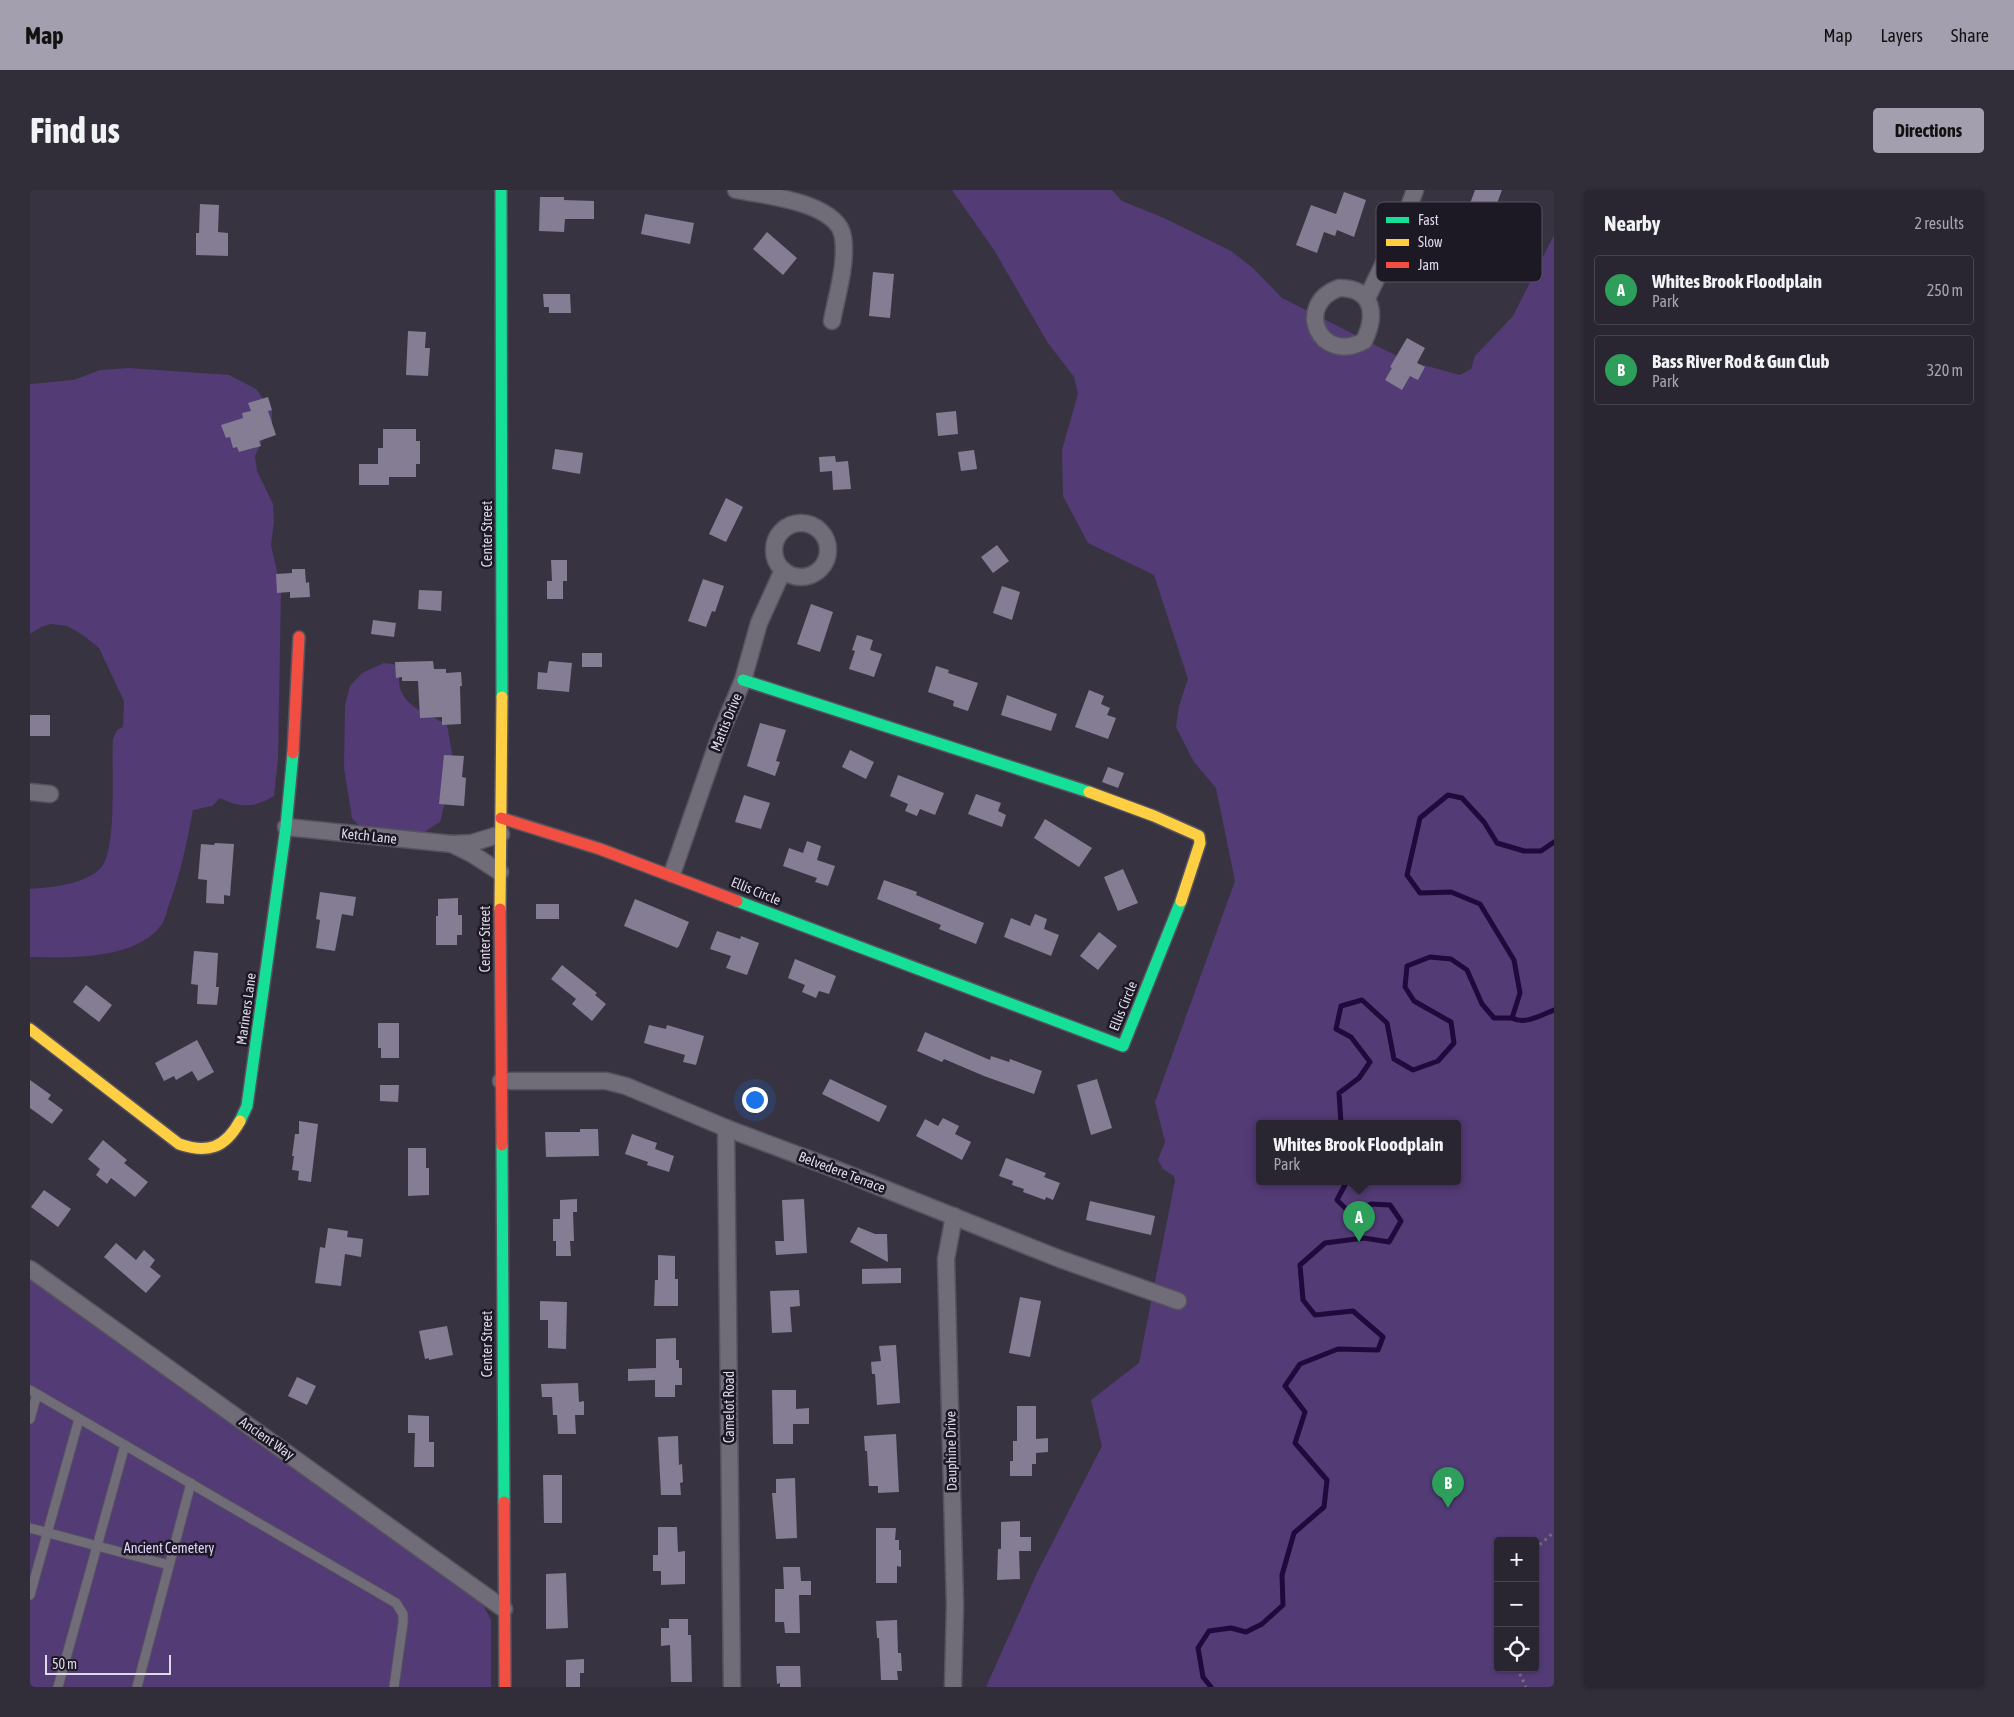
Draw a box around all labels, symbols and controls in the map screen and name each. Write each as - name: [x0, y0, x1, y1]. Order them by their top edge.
- text: Map: [25, 22, 64, 49]
- text: Map: [1823, 25, 1852, 46]
- text: Layers: [1880, 25, 1923, 46]
- text: Share: [1951, 25, 1989, 46]
- button: Directions: [1873, 108, 1984, 153]
- text: Find us: [30, 110, 120, 150]
- legend: [1376, 202, 1542, 282]
- text: Nearby: [1604, 211, 1660, 235]
- text: Fast: [1418, 212, 1439, 228]
- text: 2 results: [1914, 214, 1964, 232]
- text: Slow: [1418, 234, 1443, 250]
- text: Jam: [1418, 257, 1439, 273]
- text: Whites Brook Floodplain: [1652, 270, 1822, 292]
- text: A: [1617, 281, 1625, 299]
- text: 250 m: [1927, 281, 1963, 299]
- text: Park: [1652, 292, 1679, 310]
- text: Bass River Rod & Gun Club: [1652, 350, 1830, 372]
- text: B: [1617, 361, 1625, 379]
- text: 320 m: [1927, 361, 1963, 379]
- text: Park: [1652, 372, 1679, 390]
- street label: Center Street: [479, 501, 495, 567]
- street label: Mattis Drive: [707, 691, 745, 753]
- street label: Ketch Lane: [340, 825, 398, 847]
- street label: Ellis Circle: [729, 874, 783, 908]
- street label: Center Street: [477, 906, 493, 972]
- street label: Mariners Lane: [233, 972, 259, 1046]
- street label: Ellis Circle: [1106, 979, 1140, 1033]
- your location: [742, 1087, 768, 1113]
- popup: [1256, 1120, 1461, 1185]
- text: Whites Brook Floodplain: [1274, 1133, 1443, 1155]
- street label: Belvedere Terrace: [796, 1148, 888, 1196]
- text: Park: [1274, 1155, 1300, 1173]
- pin: A: [1343, 1201, 1375, 1242]
- street label: Center Street: [479, 1311, 495, 1377]
- street label: Camelot Road: [721, 1371, 737, 1443]
- street label: Dauphine Drive: [942, 1411, 960, 1491]
- street label: Ancient Way: [237, 1413, 298, 1463]
- pin: B: [1432, 1467, 1464, 1508]
- map controls: [1494, 1537, 1539, 1672]
- button: +: [1494, 1537, 1539, 1582]
- park label: Ancient Cemetery: [124, 1540, 214, 1556]
- button: −: [1494, 1582, 1539, 1627]
- button: locate: [1494, 1627, 1539, 1672]
- scale bar: [45, 1652, 171, 1675]
- text: 50 m: [52, 1656, 77, 1672]

